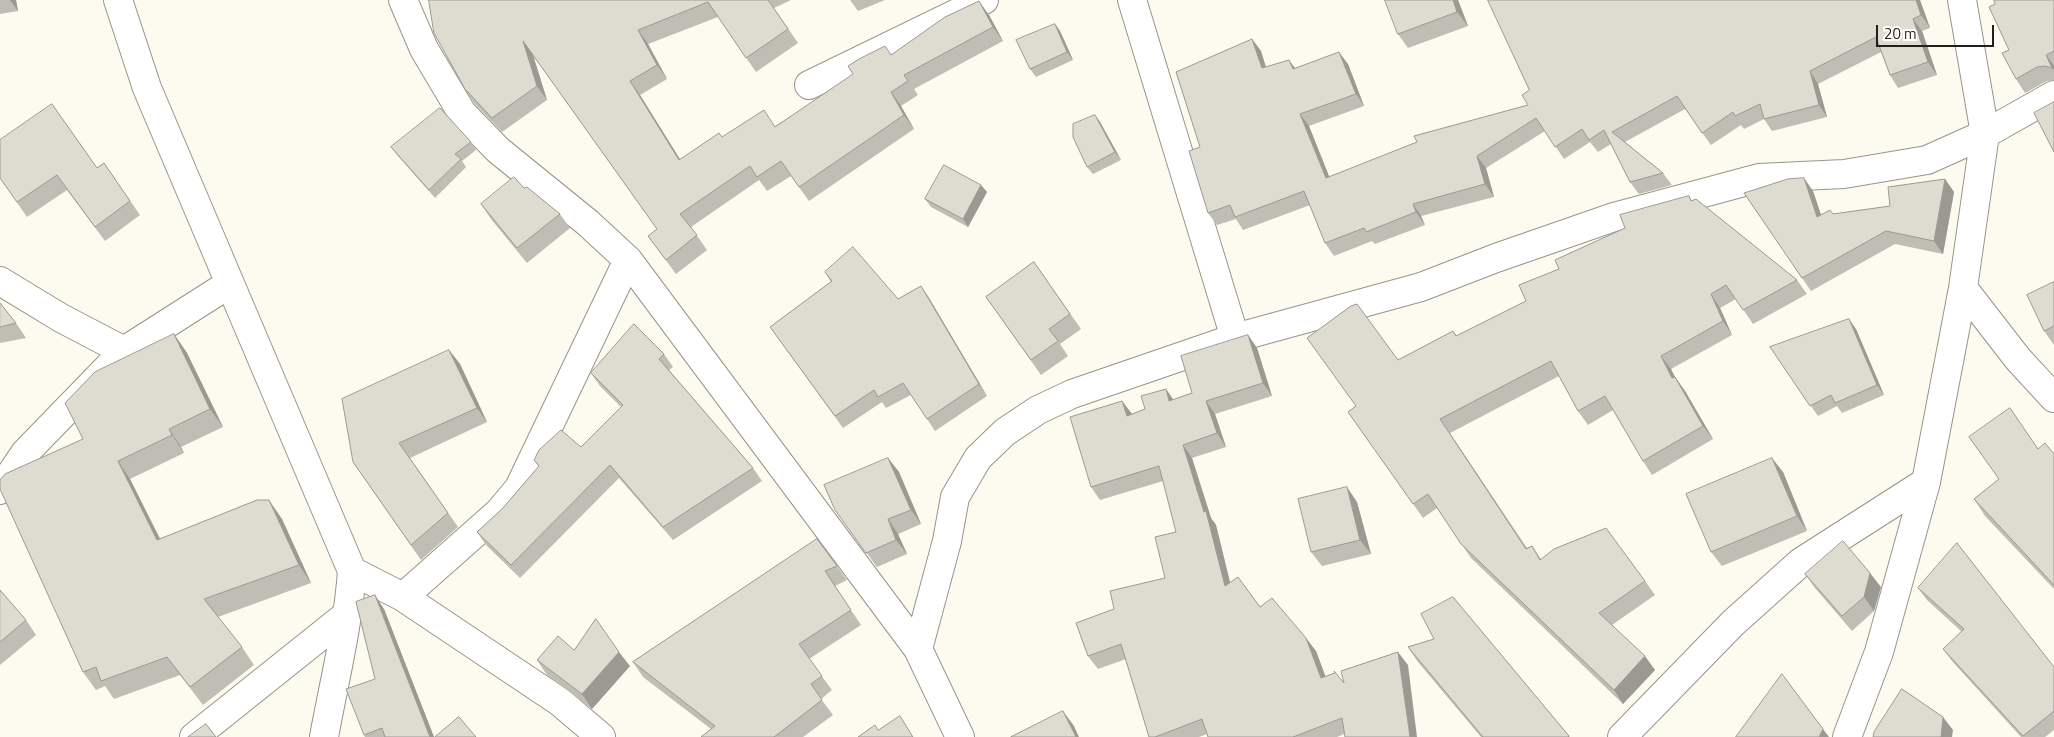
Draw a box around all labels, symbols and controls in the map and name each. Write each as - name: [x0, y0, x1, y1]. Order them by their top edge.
- scale bar: [1879, 15, 1996, 47]
- text: 20 m: [1884, 22, 1917, 45]

